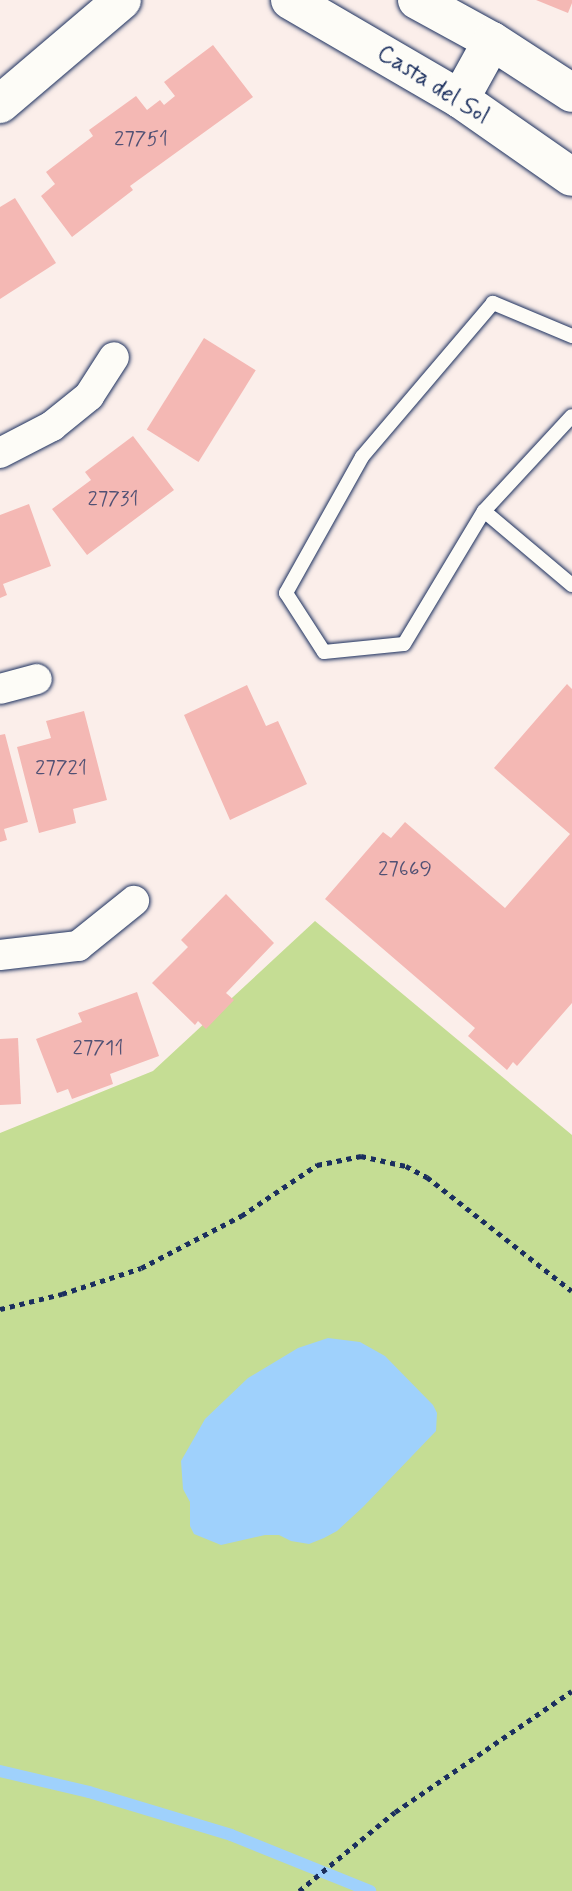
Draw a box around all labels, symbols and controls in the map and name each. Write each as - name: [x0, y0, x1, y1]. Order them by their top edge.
- street label: Casta del Sol: [371, 39, 495, 131]
- house number: 27751: [114, 126, 168, 152]
- house number: 27731: [87, 486, 139, 512]
- house number: 27721: [35, 755, 87, 781]
- house number: 27669: [378, 856, 432, 882]
- house number: 27711: [73, 1035, 123, 1061]

